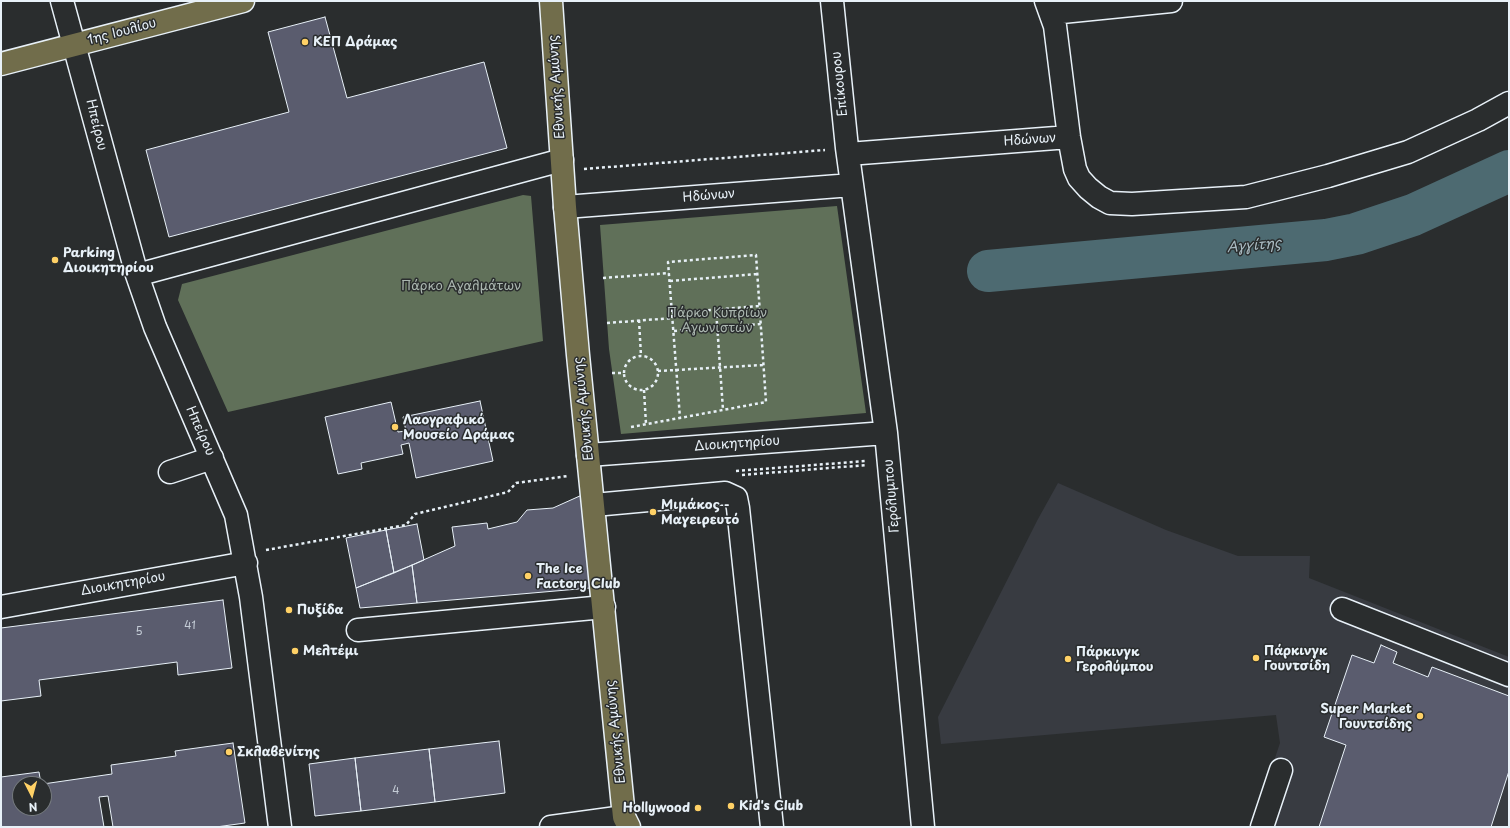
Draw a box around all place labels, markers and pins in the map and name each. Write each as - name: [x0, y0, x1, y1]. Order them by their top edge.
- place label: ΚΕΠ Δράμας: [313, 34, 397, 50]
- marker: ΚΕΠ Δράμας: [300, 37, 310, 47]
- place label: Parking Διοικητηρίου: [63, 245, 154, 276]
- marker: Parking Διοικητηρίου: [50, 255, 60, 265]
- place label: Λαογραφικό Μουσείο Δράμας: [403, 412, 515, 443]
- marker: Λαογραφικό Μουσείο Δράμας: [390, 422, 400, 432]
- place label: Μιμάκος - Μαγειρευτό: [661, 497, 739, 528]
- marker: Μιμάκος - Μαγειρευτό: [648, 507, 658, 517]
- place label: The Ice Factory Club: [536, 561, 620, 592]
- marker: The Ice Factory Club: [523, 571, 533, 581]
- place label: Πυξίδα: [297, 602, 343, 618]
- marker: Πυξίδα: [284, 605, 294, 615]
- place label: Μελτέμι: [303, 643, 358, 659]
- place label: Πάρκινγκ Γουντσίδη: [1264, 643, 1330, 674]
- place label: Πάρκινγκ Γερολύμπου: [1076, 644, 1154, 675]
- marker: Μελτέμι: [290, 646, 300, 656]
- marker: Πάρκινγκ Γουντσίδη: [1251, 653, 1261, 663]
- marker: Πάρκινγκ Γερολύμπου: [1063, 654, 1073, 664]
- place label: Super Market Γουντσίδης: [1320, 701, 1412, 732]
- marker: Super Market Γουντσίδης: [1415, 711, 1425, 721]
- place label: Σκλαβενίτης: [237, 744, 320, 760]
- marker: Σκλαβενίτης: [224, 747, 234, 757]
- place label: Kid's Club: [739, 798, 803, 814]
- place label: Hollywood: [623, 800, 690, 816]
- marker: Kid's Club: [726, 801, 736, 811]
- marker: Hollywood: [693, 803, 703, 813]

